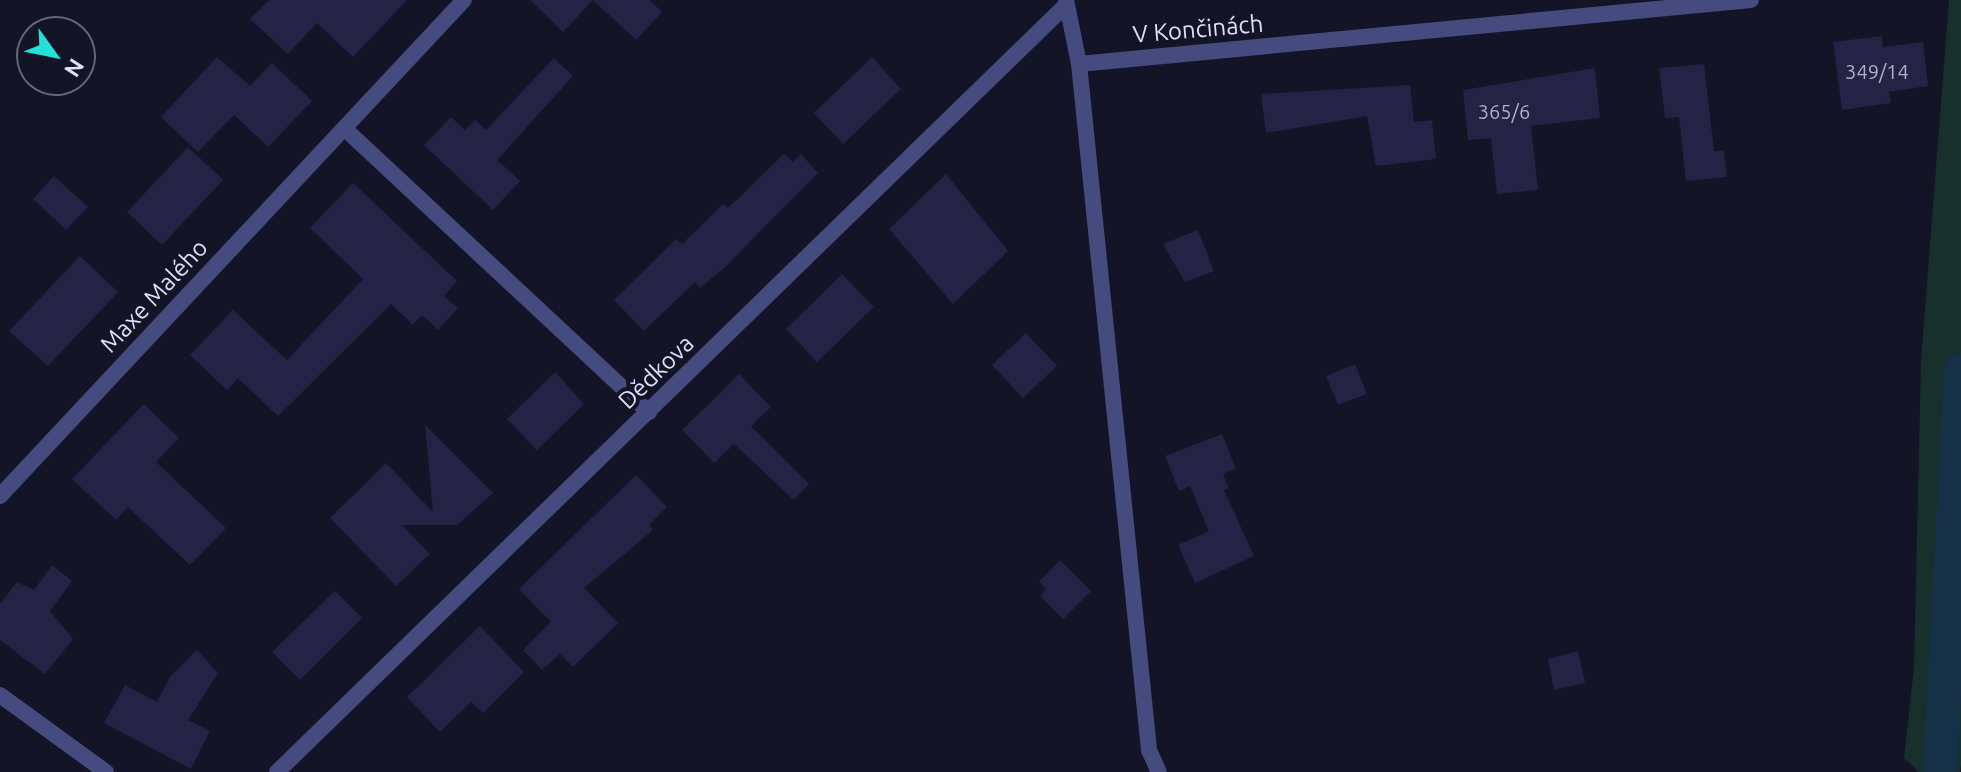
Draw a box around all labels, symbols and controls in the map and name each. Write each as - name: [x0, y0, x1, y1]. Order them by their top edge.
- street label: V Končinách: [1132, 9, 1264, 49]
- north arrow: [16, 16, 96, 96]
- text: N: [60, 55, 90, 82]
- house number: 349/14: [1845, 59, 1909, 83]
- house number: 365/6: [1478, 99, 1530, 123]
- street label: Maxe Malého: [94, 233, 214, 359]
- street label: Dědkova: [612, 329, 700, 415]

